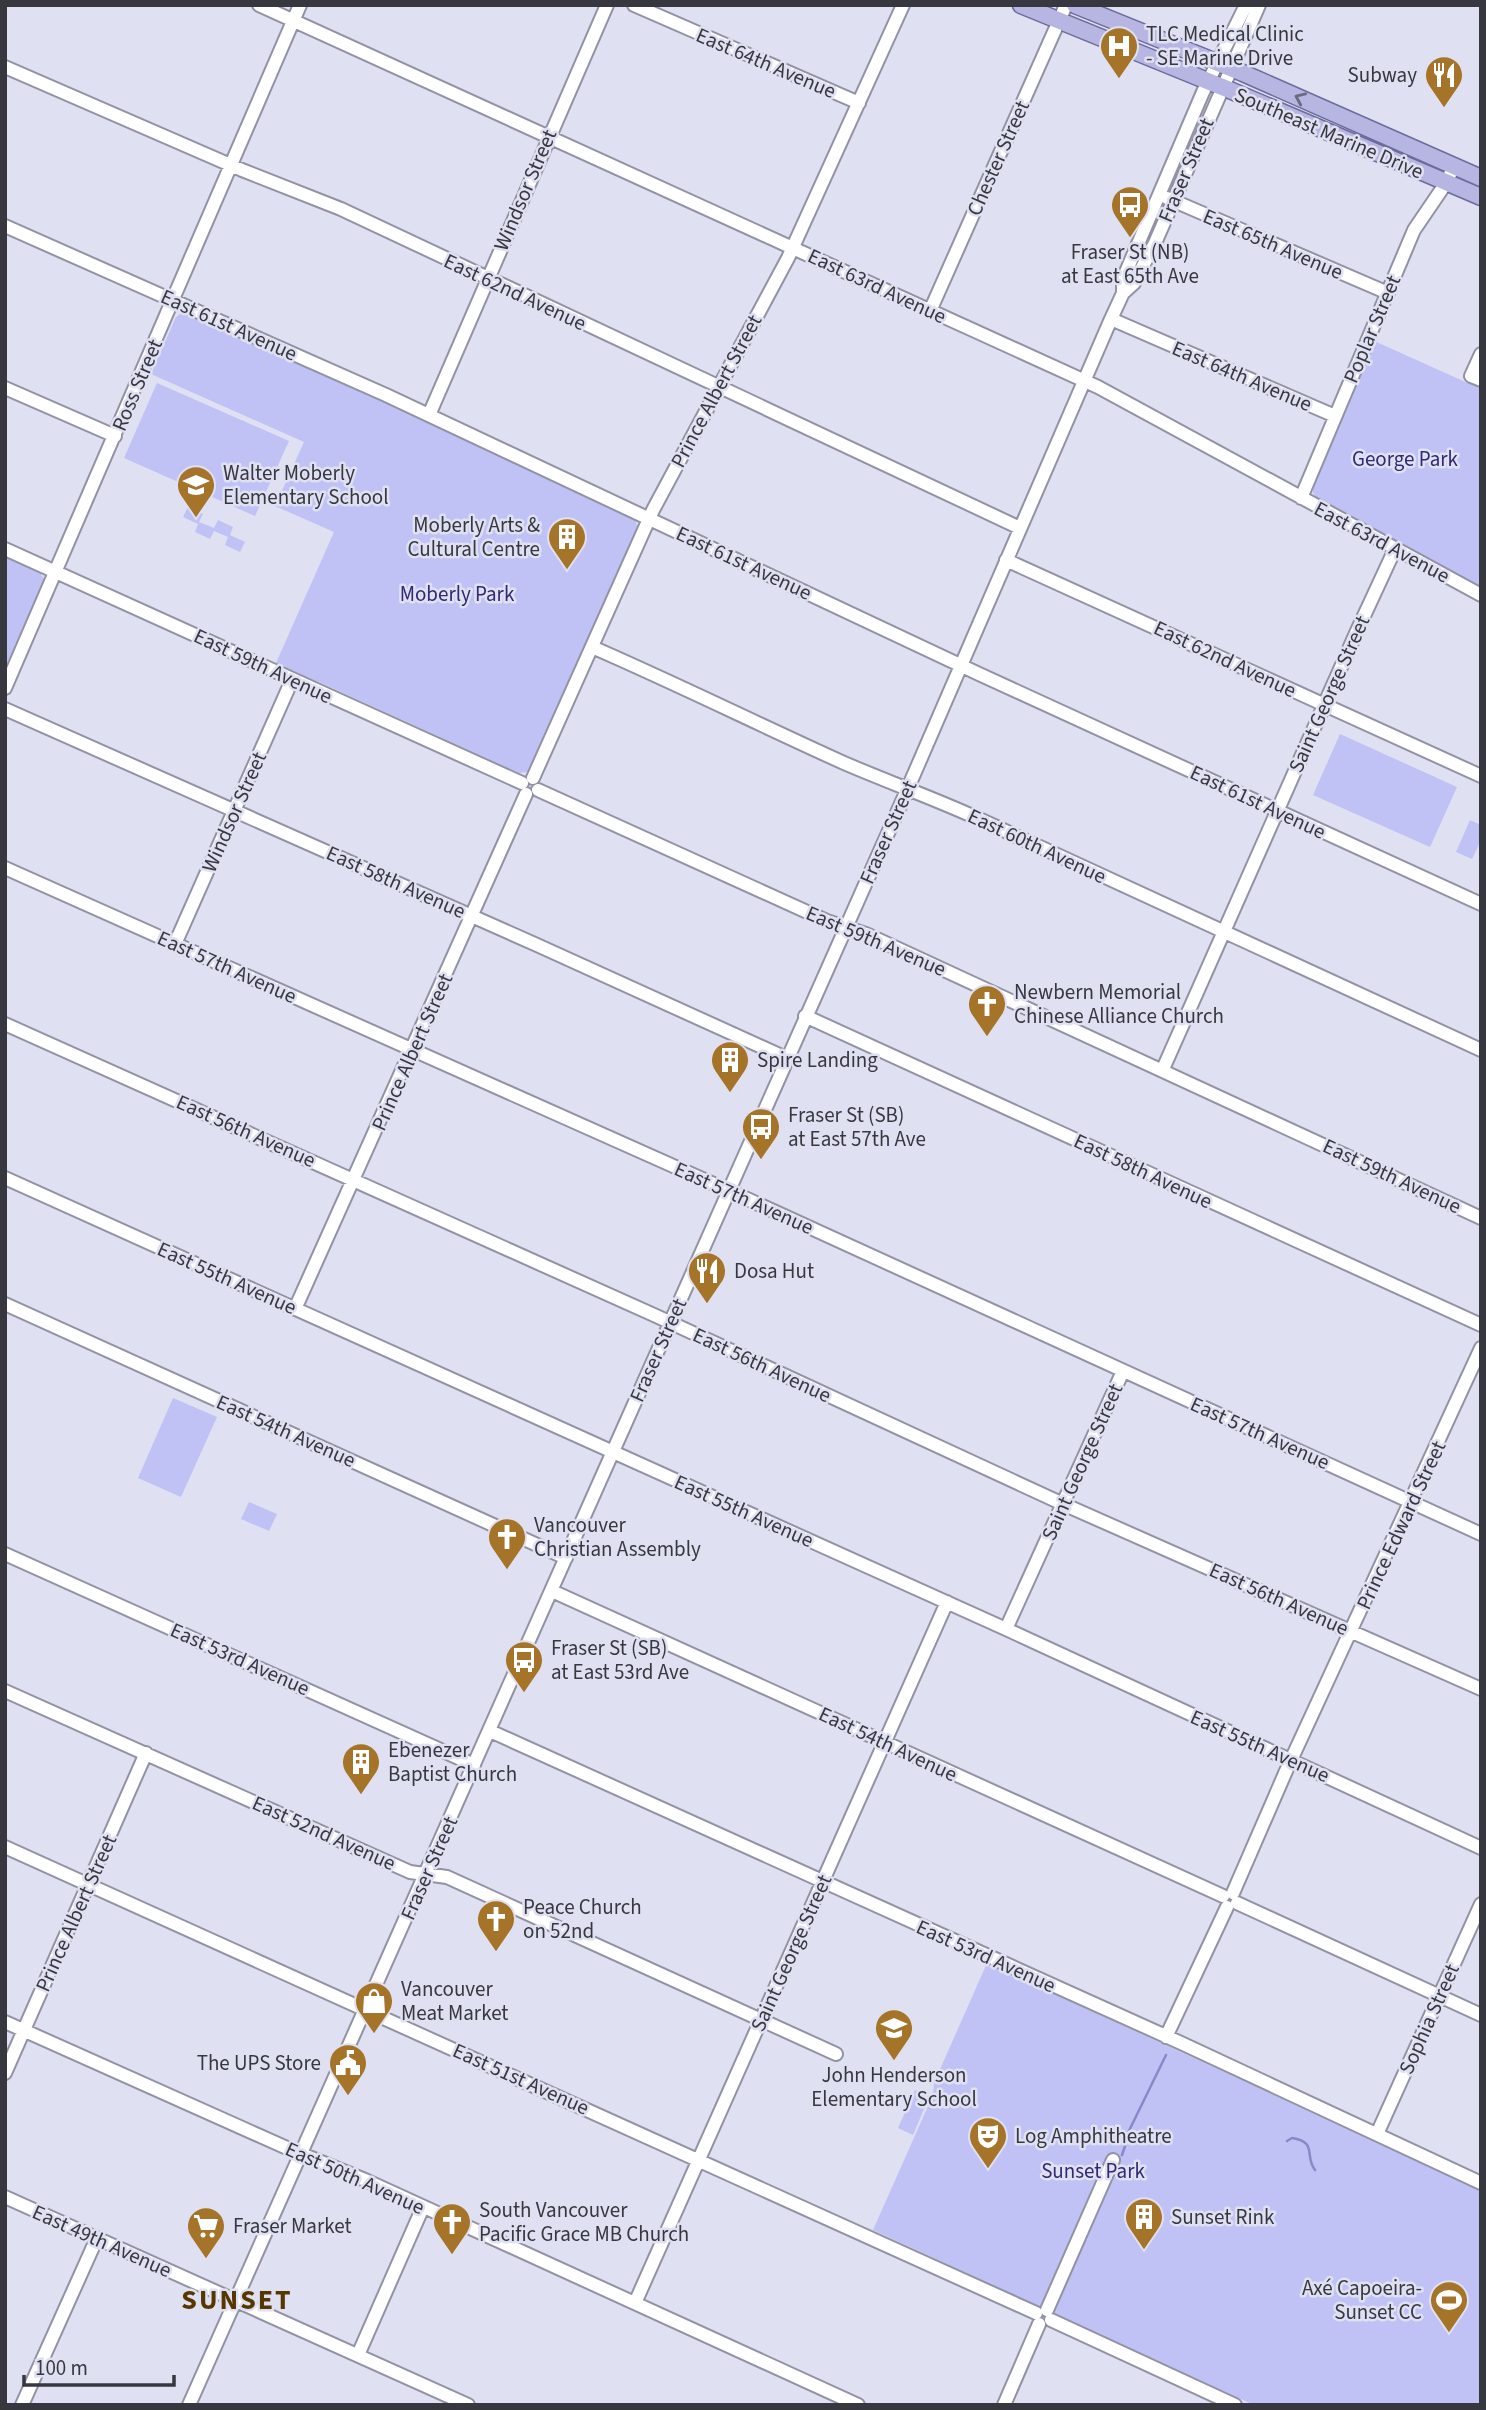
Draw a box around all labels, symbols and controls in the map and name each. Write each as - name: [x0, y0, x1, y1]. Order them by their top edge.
- place label: TLC Medical Clinic - SE Marine Drive: [1146, 19, 1304, 73]
- street label: East 64th Avenue: [691, 20, 841, 106]
- hospital icon: TLC Medical Clinic - SE Marine Drive: [1098, 25, 1140, 80]
- restaurant icon: Subway: [1423, 54, 1465, 109]
- place label: Subway: [1348, 60, 1417, 90]
- street label: Southeast Marine Drive: [1230, 80, 1428, 186]
- one-way arrow: [1295, 93, 1307, 107]
- street label: Chester Street: [959, 95, 1037, 221]
- street label: Fraser Street: [1151, 113, 1221, 227]
- street label: Windsor Street: [486, 125, 564, 255]
- bus stop icon: Fraser St (NB) at East 65th Ave: [1109, 184, 1151, 239]
- street label: East 65th Avenue: [1198, 201, 1348, 287]
- place label: Fraser St (NB) at East 65th Ave: [1061, 237, 1199, 291]
- street label: East 63rd Avenue: [803, 241, 951, 331]
- street label: East 62nd Avenue: [439, 246, 591, 338]
- street label: Poplar Street: [1336, 270, 1408, 388]
- street label: East 61st Avenue: [156, 281, 302, 369]
- street label: Prince Albert Street: [663, 309, 769, 473]
- street label: East 64th Avenue: [1167, 333, 1317, 419]
- street label: Ross Street: [104, 334, 170, 436]
- park label: George Park: [1352, 444, 1459, 474]
- place label: Walter Moberly Elementary School: [223, 458, 389, 512]
- school or university icon: Walter Moberly Elementary School: [175, 464, 217, 519]
- street label: East 63rd Avenue: [1309, 494, 1455, 590]
- place label: Moberly Arts & Cultural Centre: [408, 510, 540, 564]
- building icon: Moberly Arts & Cultural Centre: [546, 516, 588, 571]
- street label: East 61st Avenue: [671, 518, 817, 608]
- park label: Moberly Park: [400, 579, 515, 609]
- street label: Saint George Street: [1281, 611, 1377, 777]
- street label: East 62nd Avenue: [1149, 613, 1301, 705]
- street label: East 59th Avenue: [189, 621, 337, 711]
- street label: Windsor Street: [194, 747, 274, 877]
- street label: East 61st Avenue: [1185, 757, 1331, 847]
- street label: Fraser Street: [852, 775, 924, 889]
- street label: East 60th Avenue: [963, 801, 1111, 891]
- street label: East 58th Avenue: [322, 838, 470, 926]
- street label: East 59th Avenue: [801, 898, 951, 984]
- street label: East 57th Avenue: [153, 923, 301, 1011]
- street label: Prince Albert Street: [364, 968, 460, 1136]
- place label: Newbern Memorial Chinese Alliance Church: [1014, 977, 1224, 1031]
- church icon: Newbern Memorial Chinese Alliance Church: [966, 983, 1008, 1038]
- building icon: Spire Landing: [709, 1039, 751, 1094]
- place label: Spire Landing: [757, 1045, 878, 1075]
- street label: East 56th Avenue: [172, 1087, 320, 1175]
- place label: Fraser St (SB) at East 57th Ave: [788, 1100, 926, 1154]
- bus stop icon: Fraser St (SB) at East 57th Ave: [740, 1106, 782, 1161]
- street label: East 58th Avenue: [1069, 1126, 1217, 1216]
- street label: East 59th Avenue: [1318, 1131, 1466, 1221]
- street label: East 57th Avenue: [670, 1154, 818, 1242]
- street label: East 55th Avenue: [153, 1234, 301, 1322]
- restaurant icon: Dosa Hut: [686, 1250, 728, 1305]
- place label: Dosa Hut: [734, 1256, 814, 1286]
- street label: Fraser Street: [622, 1293, 694, 1407]
- street label: East 56th Avenue: [688, 1320, 836, 1410]
- street label: Saint George Street: [1034, 1379, 1130, 1545]
- street label: East 54th Avenue: [212, 1387, 360, 1475]
- street label: East 57th Avenue: [1186, 1389, 1334, 1477]
- street label: Prince Edward Street: [1349, 1436, 1453, 1614]
- street label: East 55th Avenue: [670, 1467, 818, 1555]
- place label: Vancouver Christian Assembly: [534, 1510, 701, 1564]
- church icon: Vancouver Christian Assembly: [486, 1516, 528, 1571]
- street label: East 56th Avenue: [1205, 1555, 1353, 1643]
- street label: East 53rd Avenue: [165, 1615, 315, 1703]
- place label: Fraser St (SB) at East 53rd Ave: [551, 1633, 689, 1687]
- bus stop icon: Fraser St (SB) at East 53rd Ave: [503, 1639, 545, 1694]
- street label: East 54th Avenue: [814, 1699, 962, 1789]
- street label: East 55th Avenue: [1186, 1702, 1334, 1790]
- place label: Ebenezer Baptist Church: [388, 1735, 517, 1789]
- building icon: Ebenezer Baptist Church: [340, 1741, 382, 1796]
- street label: East 52nd Avenue: [247, 1788, 401, 1878]
- street label: Fraser Street: [393, 1811, 465, 1925]
- street label: Prince Albert Street: [28, 1829, 124, 1997]
- street label: Saint George Street: [743, 1870, 839, 2036]
- place label: Peace Church on 52nd: [523, 1892, 642, 1946]
- church icon: Peace Church on 52nd: [475, 1898, 517, 1953]
- street label: East 53rd Avenue: [911, 1912, 1061, 2000]
- street label: Sophia Street: [1391, 1959, 1467, 2079]
- place label: Vancouver Meat Market: [401, 1974, 508, 2028]
- shop icon: Vancouver Meat Market: [353, 1980, 395, 2035]
- school or university icon: John Henderson Elementary School: [873, 2007, 915, 2062]
- street label: East 51st Avenue: [448, 2035, 594, 2123]
- public building icon: The UPS Store: [327, 2042, 369, 2097]
- place label: The UPS Store: [197, 2048, 321, 2078]
- place label: John Henderson Elementary School: [811, 2060, 977, 2114]
- theatre icon: Log Amphitheatre: [967, 2115, 1009, 2170]
- place label: Log Amphitheatre: [1015, 2121, 1172, 2151]
- street label: East 50th Avenue: [281, 2134, 429, 2222]
- park label: Sunset Park: [1041, 2156, 1145, 2186]
- place label: South Vancouver Pacific Grace MB Church: [479, 2195, 689, 2249]
- building icon: Sunset Rink: [1123, 2196, 1165, 2251]
- street label: East 49th Avenue: [28, 2197, 176, 2285]
- church icon: South Vancouver Pacific Grace MB Church: [431, 2201, 473, 2256]
- place label: Sunset Rink: [1171, 2202, 1275, 2232]
- supermarket icon: Fraser Market: [185, 2205, 227, 2260]
- place label: Fraser Market: [233, 2211, 352, 2241]
- place label: Axé Capoeira- Sunset CC: [1302, 2273, 1422, 2327]
- sports icon: Axé Capoeira- Sunset CC: [1428, 2279, 1470, 2334]
- district label: SUNSET: [181, 2280, 293, 2320]
- scale bar: [24, 2344, 175, 2388]
- text: 100 m: [35, 2353, 88, 2383]

